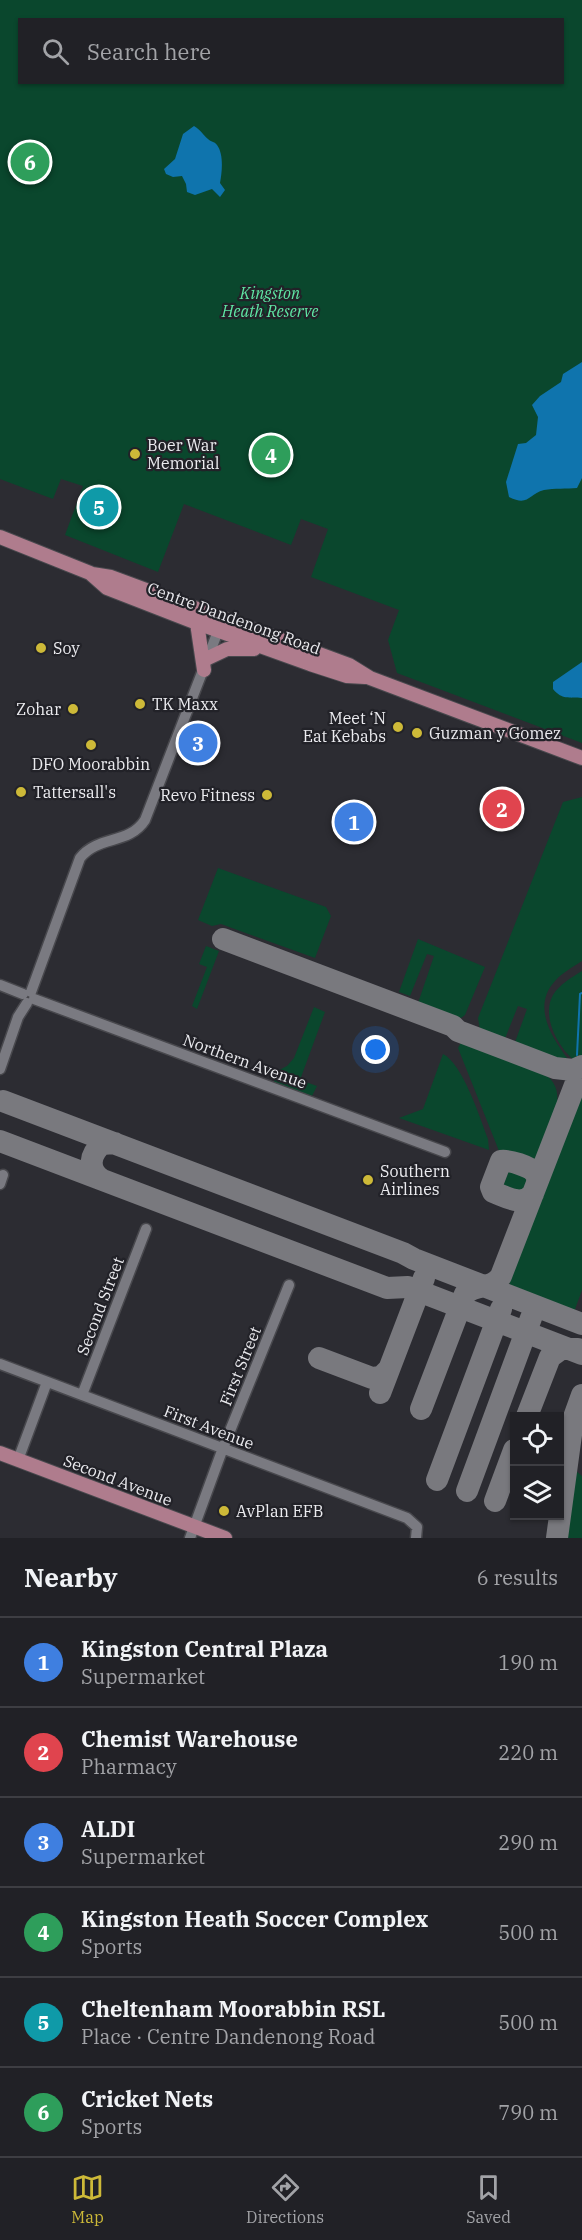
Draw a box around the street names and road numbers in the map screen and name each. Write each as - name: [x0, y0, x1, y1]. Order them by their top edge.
- street label: Centre Dandenong Road: [145, 577, 323, 659]
- street label: Northern Avenue: [180, 1029, 310, 1093]
- street label: Second Street: [72, 1254, 128, 1358]
- street label: First Street: [215, 1323, 265, 1409]
- street label: First Avenue: [161, 1401, 257, 1453]
- street label: Second Avenue: [61, 1450, 175, 1510]

